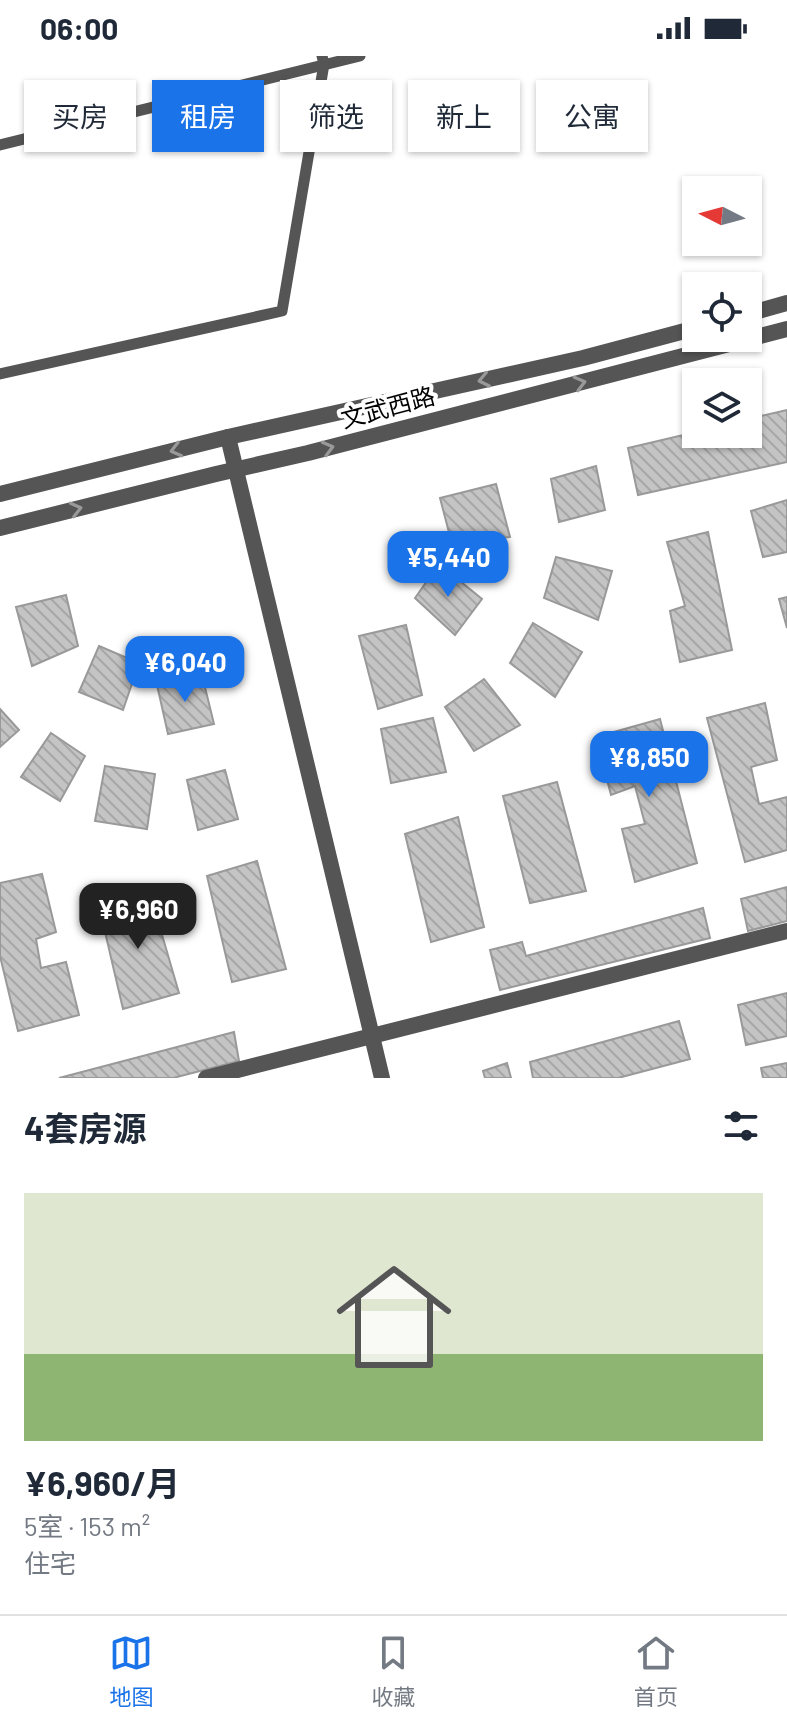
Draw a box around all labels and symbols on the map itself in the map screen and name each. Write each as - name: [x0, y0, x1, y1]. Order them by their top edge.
- north arrow: [682, 176, 762, 256]
- one-way arrow: [478, 371, 492, 388]
- one-way arrow: [573, 375, 586, 392]
- street label: 文武西路: [337, 380, 438, 433]
- one-way arrow: [170, 440, 184, 457]
- one-way arrow: [321, 440, 335, 457]
- one-way arrow: [68, 502, 82, 519]
- pin: ¥5,440: [383, 531, 513, 599]
- pin: ¥6,040: [120, 636, 250, 704]
- pin: ¥8,850: [584, 731, 714, 799]
- pin: ¥6,960: [73, 883, 203, 951]

